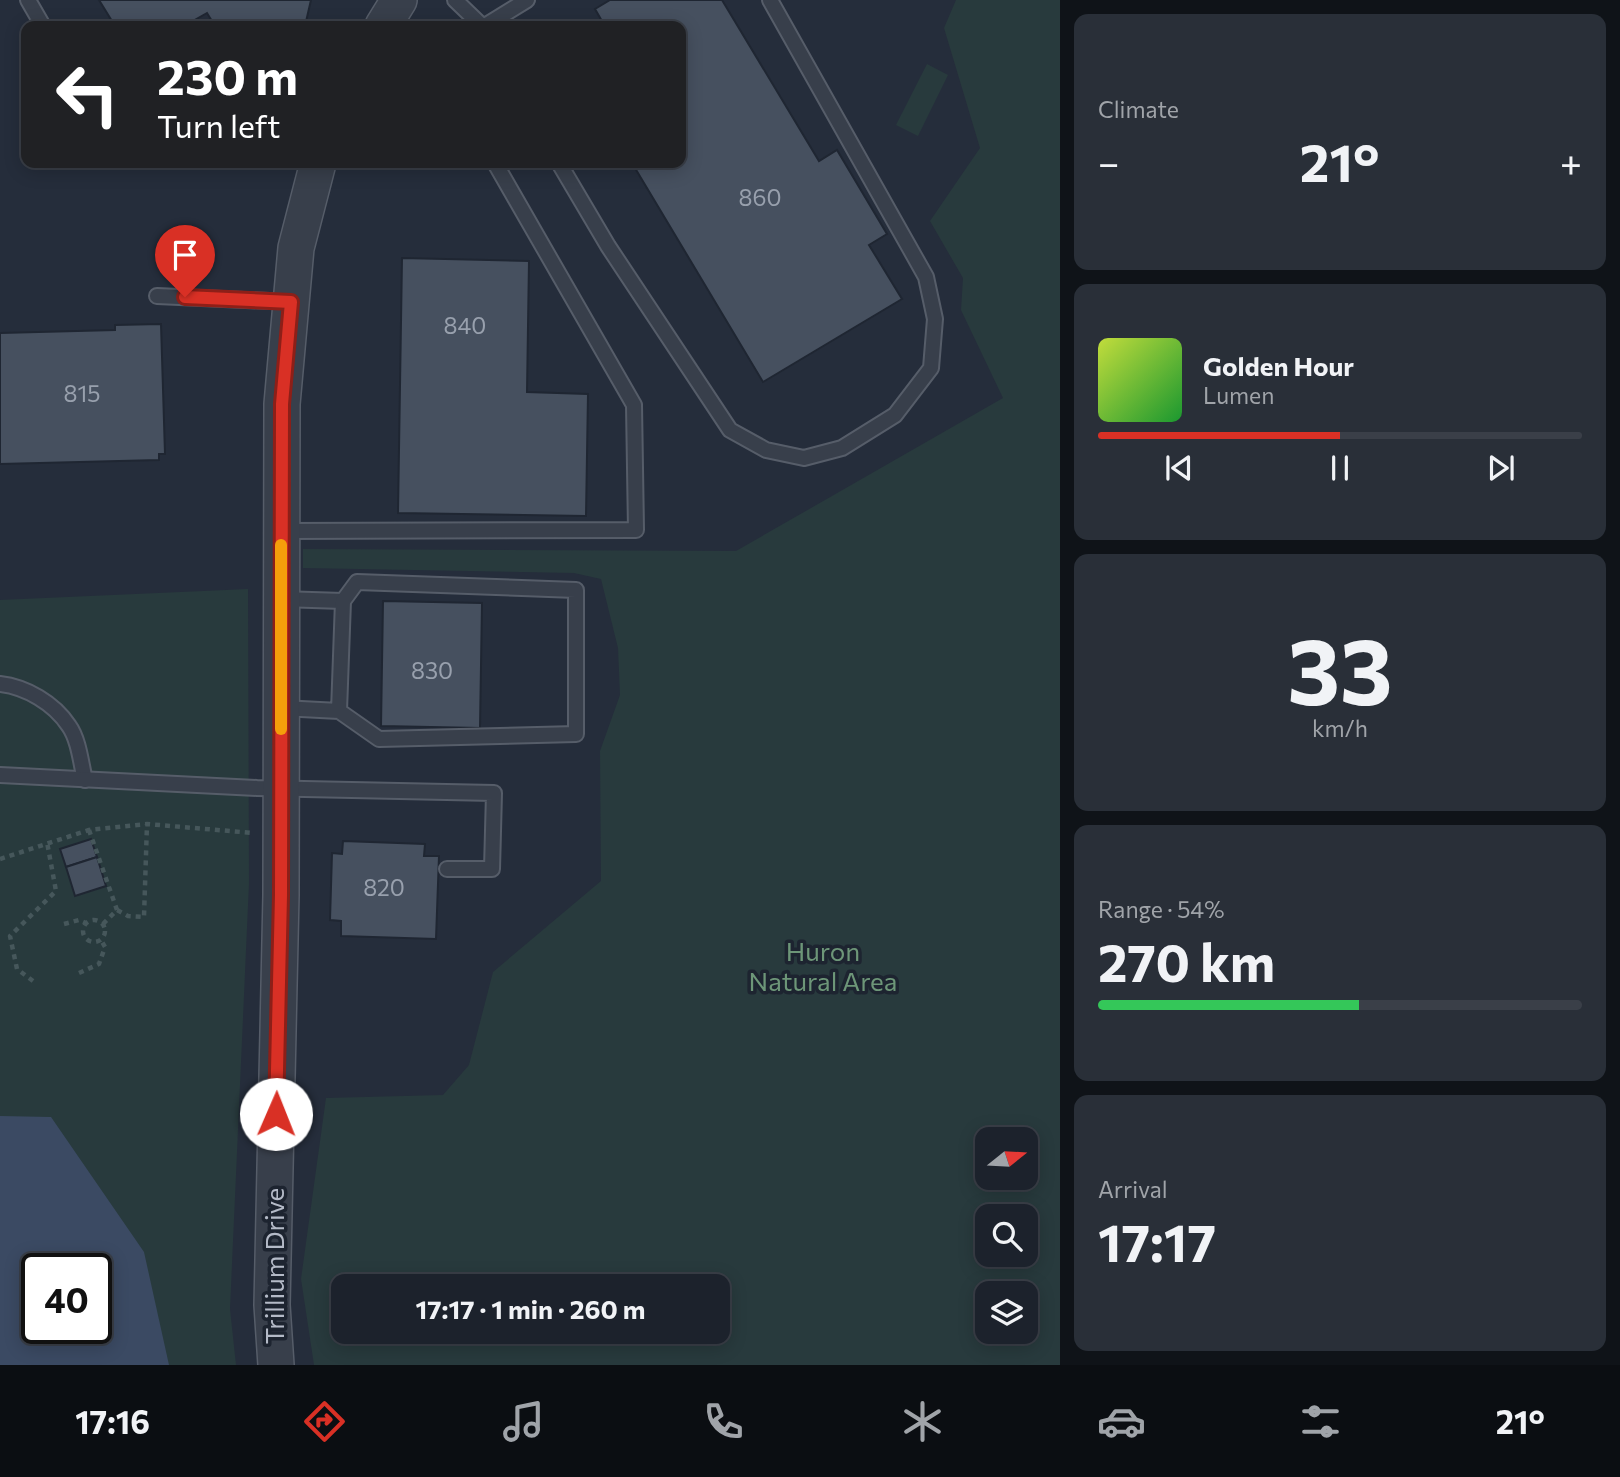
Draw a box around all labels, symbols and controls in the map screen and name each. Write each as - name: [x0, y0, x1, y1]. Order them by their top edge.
- text: 230 m: [157, 45, 298, 105]
- icon: left: [42, 49, 133, 140]
- text: Climate: [1098, 95, 1179, 123]
- text: Turn left: [157, 105, 281, 145]
- text: 21°: [1300, 129, 1379, 193]
- text: −: [1098, 138, 1120, 185]
- text: +: [1560, 138, 1582, 185]
- house number: 860: [739, 183, 781, 211]
- pin: [155, 225, 215, 297]
- icon: arrive: [166, 236, 204, 274]
- house number: 840: [444, 311, 486, 339]
- text: Golden Hour: [1203, 350, 1354, 381]
- house number: 815: [63, 379, 101, 407]
- text: Lumen: [1203, 381, 1274, 409]
- icon: previous: [1160, 449, 1198, 487]
- icon: pause: [1321, 449, 1359, 487]
- icon: next: [1482, 449, 1520, 487]
- text: 33: [1287, 612, 1393, 724]
- house number: 830: [411, 656, 453, 684]
- text: km/h: [1312, 714, 1368, 742]
- house number: 820: [363, 873, 405, 901]
- text: Range · 54%: [1098, 895, 1224, 923]
- text: 270 km: [1098, 929, 1275, 993]
- park label: Huron Natural Area: [749, 935, 897, 996]
- position arrow: [239, 1077, 313, 1151]
- north arrow: [975, 1127, 1038, 1190]
- map controls: [975, 1127, 1038, 1344]
- text: Arrival: [1098, 1175, 1168, 1203]
- street label: Trillium Drive: [258, 1188, 289, 1344]
- button: search: [975, 1204, 1038, 1267]
- text: 17:17: [1098, 1209, 1216, 1273]
- speed limit sign: 40: [21, 1253, 112, 1344]
- button: layers: [975, 1281, 1038, 1344]
- text: 17:17 · 1 min · 260 m: [416, 1293, 645, 1324]
- icon: directions: [300, 1397, 349, 1446]
- icon: music: [499, 1397, 548, 1446]
- icon: phone: [699, 1397, 748, 1446]
- icon: climate: [898, 1397, 947, 1446]
- icon: car: [1097, 1397, 1146, 1446]
- icon: filters: [1296, 1397, 1345, 1446]
- text: 17:16: [75, 1401, 150, 1441]
- text: 21°: [1496, 1401, 1545, 1441]

